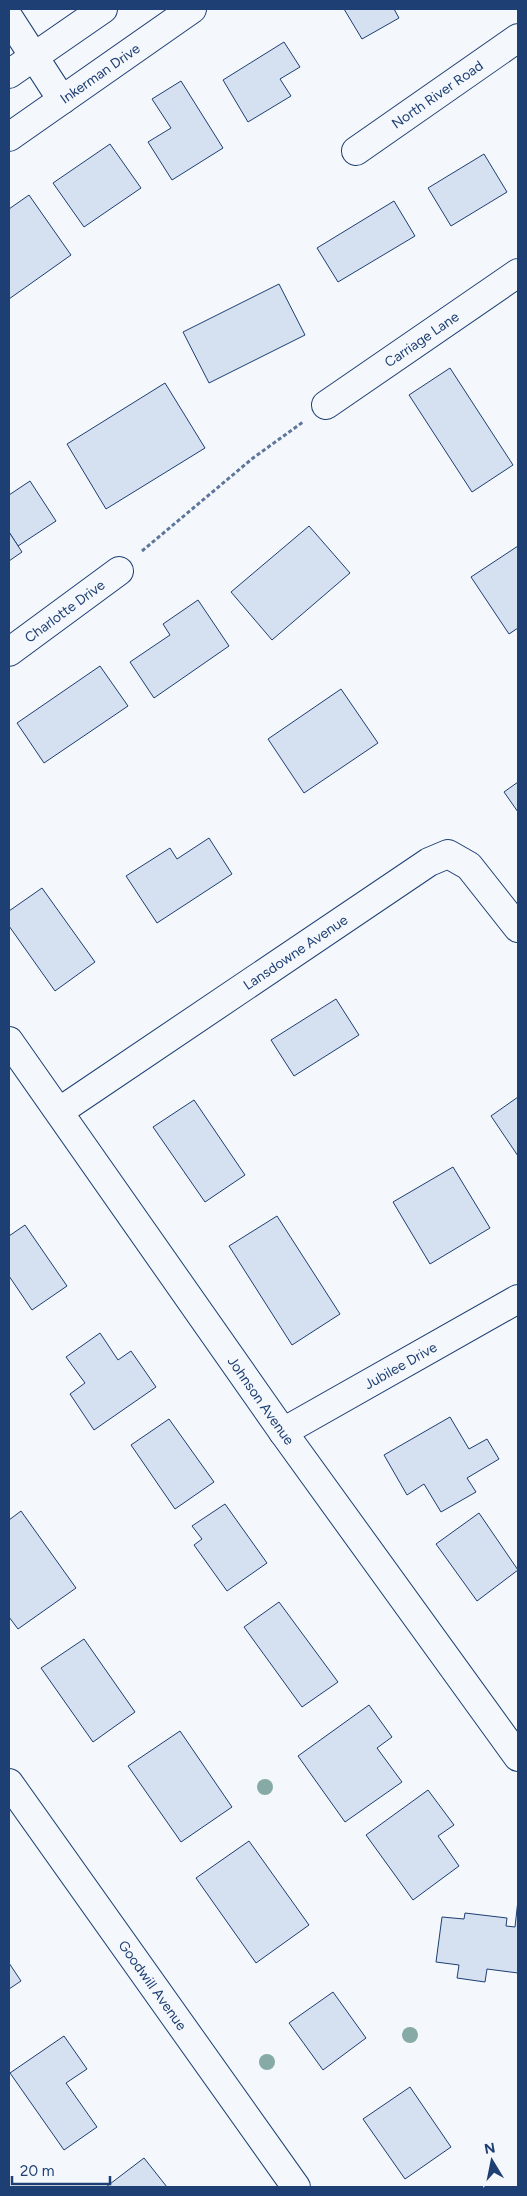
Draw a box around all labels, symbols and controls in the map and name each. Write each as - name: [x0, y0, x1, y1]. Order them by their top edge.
- street label: Inkerman Drive: [57, 40, 144, 108]
- street label: North River Road: [389, 57, 486, 133]
- street label: Carriage Lane: [381, 308, 463, 371]
- street label: Charlotte Drive: [22, 576, 108, 647]
- street label: Lansdowne Avenue: [240, 911, 351, 994]
- street label: Jubilee Drive: [361, 1338, 440, 1393]
- street label: Johnson Avenue: [224, 1353, 298, 1449]
- street label: Goodwill Avenue: [114, 1937, 190, 2034]
- north arrow: [467, 2136, 517, 2186]
- text: N: [483, 2139, 497, 2158]
- scale bar: [12, 2154, 110, 2186]
- text: 20 m: [20, 2162, 54, 2180]

